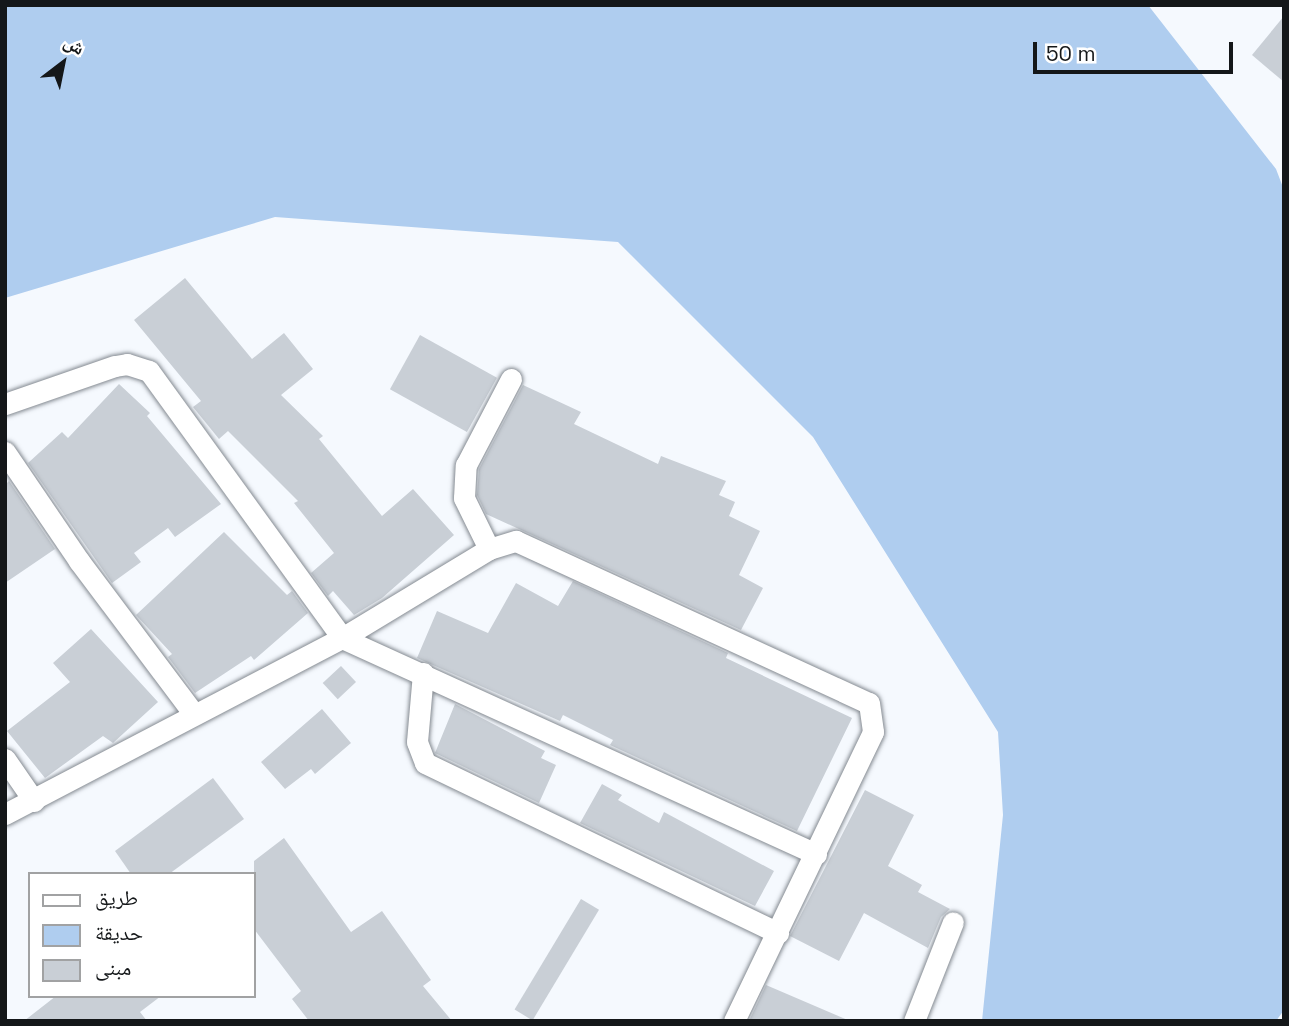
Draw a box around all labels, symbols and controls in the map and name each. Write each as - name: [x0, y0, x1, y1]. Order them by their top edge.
- north arrow: [28, 28, 98, 98]
- scale bar: [1037, 28, 1236, 72]
- text: ش: [59, 29, 90, 61]
- text: 50 m: [1046, 40, 1096, 67]
- legend: [28, 872, 256, 998]
- text: طريق: [95, 884, 138, 911]
- text: حديقة: [95, 919, 143, 946]
- text: مبنى: [95, 954, 131, 981]

